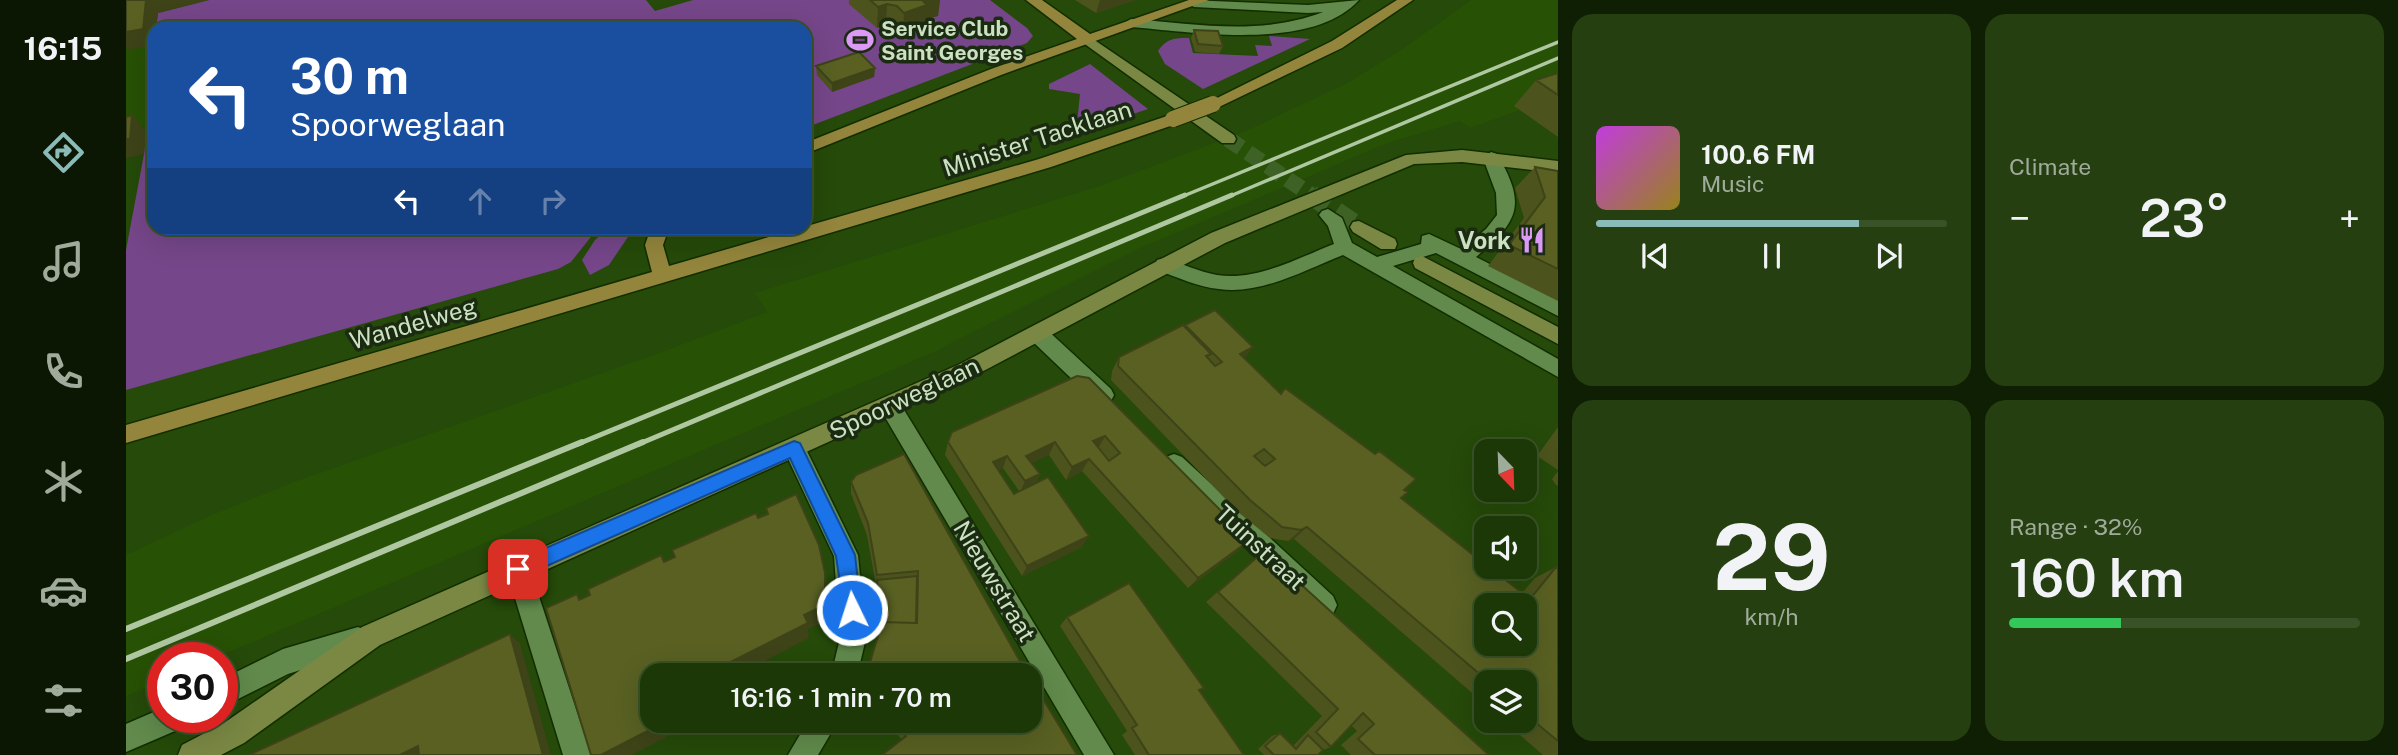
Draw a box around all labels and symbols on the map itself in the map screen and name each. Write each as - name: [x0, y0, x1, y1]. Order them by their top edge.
- place label: Service Club Saint Georges: [881, 16, 1023, 65]
- sports icon: Service Club Saint Georges: [845, 25, 875, 55]
- street label: Minister Tacklaan: [939, 94, 1135, 182]
- restaurant icon: Vork: [1517, 225, 1547, 255]
- place label: Vork: [1458, 226, 1511, 254]
- street label: Wandelweg: [346, 292, 480, 354]
- street label: Spoorweglaan: [825, 351, 983, 445]
- north arrow: [1474, 439, 1536, 502]
- street label: Tuinstraat: [1210, 498, 1312, 596]
- street label: Nieuwstraat: [948, 516, 1042, 646]
- pin: [488, 539, 548, 599]
- position arrow: [815, 573, 889, 647]
- speed limit sign: 30: [147, 642, 238, 733]

